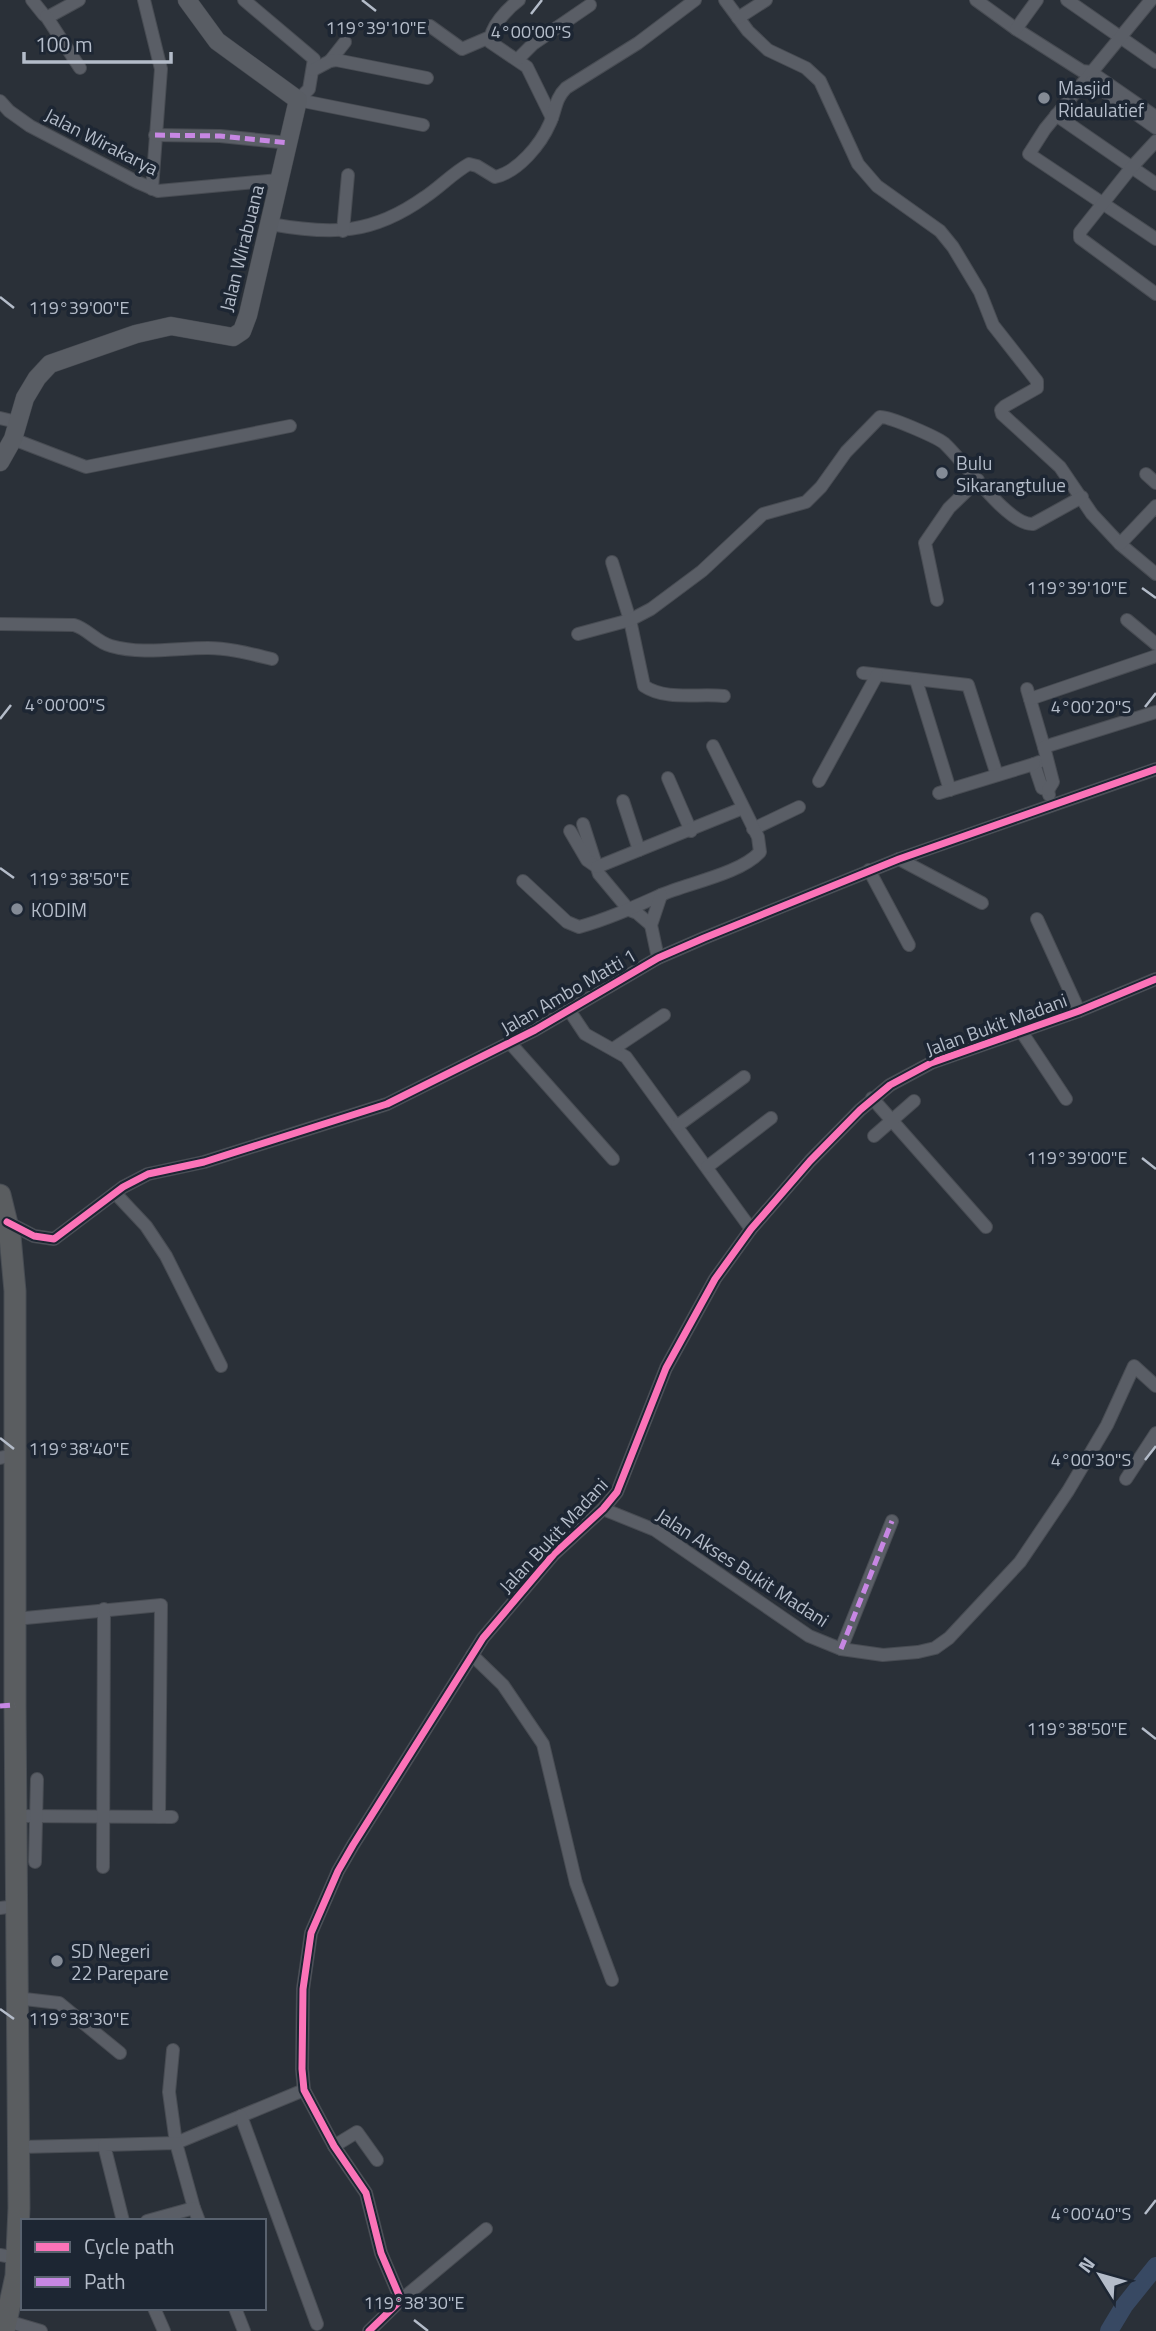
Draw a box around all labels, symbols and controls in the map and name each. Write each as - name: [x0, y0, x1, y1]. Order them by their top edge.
- text: 119°39'10"E: [325, 14, 427, 41]
- text: 4°00'00"S: [491, 18, 571, 45]
- scale bar: [24, 21, 172, 65]
- text: 100 m: [35, 28, 92, 60]
- place label: Masjid Ridaulatief: [1058, 73, 1145, 124]
- marker: Masjid Ridaulatief: [1036, 90, 1052, 106]
- street label: Jalan Wirakarya: [40, 100, 164, 182]
- street label: Jalan Wirabuana: [211, 181, 271, 314]
- text: 119°39'00"E: [28, 294, 130, 321]
- place label: Bulu Sikarangtulue: [956, 448, 1066, 499]
- marker: Bulu Sikarangtulue: [934, 465, 950, 481]
- text: 119°39'10"E: [1026, 574, 1128, 601]
- text: 4°00'00"S: [25, 691, 105, 718]
- text: 4°00'20"S: [1051, 693, 1131, 720]
- text: 119°38'50"E: [28, 865, 130, 892]
- place label: KODIM: [31, 895, 87, 924]
- marker: KODIM: [9, 901, 25, 917]
- street label: Jalan Ambo Matti 1: [495, 940, 641, 1042]
- street label: Jalan Bukit Madani: [921, 985, 1071, 1063]
- text: 119°39'00"E: [1026, 1144, 1128, 1171]
- text: 119°38'40"E: [28, 1435, 130, 1462]
- text: 4°00'30"S: [1051, 1446, 1131, 1473]
- street label: Jalan Bukit Madani: [492, 1471, 614, 1599]
- street label: Jalan Akses Bukit Madani: [651, 1500, 835, 1634]
- text: 119°38'50"E: [1026, 1715, 1128, 1742]
- place label: SD Negeri 22 Parepare: [71, 1936, 169, 1987]
- marker: SD Negeri 22 Parepare: [49, 1953, 65, 1969]
- text: 119°38'30"E: [28, 2005, 130, 2032]
- text: 4°00'40"S: [1051, 2200, 1131, 2227]
- legend: [21, 2219, 266, 2310]
- text: Cycle path: [84, 2230, 175, 2262]
- north arrow: [1065, 2240, 1135, 2310]
- text: N: [1070, 2250, 1102, 2278]
- text: Path: [84, 2265, 126, 2297]
- text: 119°38'30"E: [363, 2289, 465, 2316]

